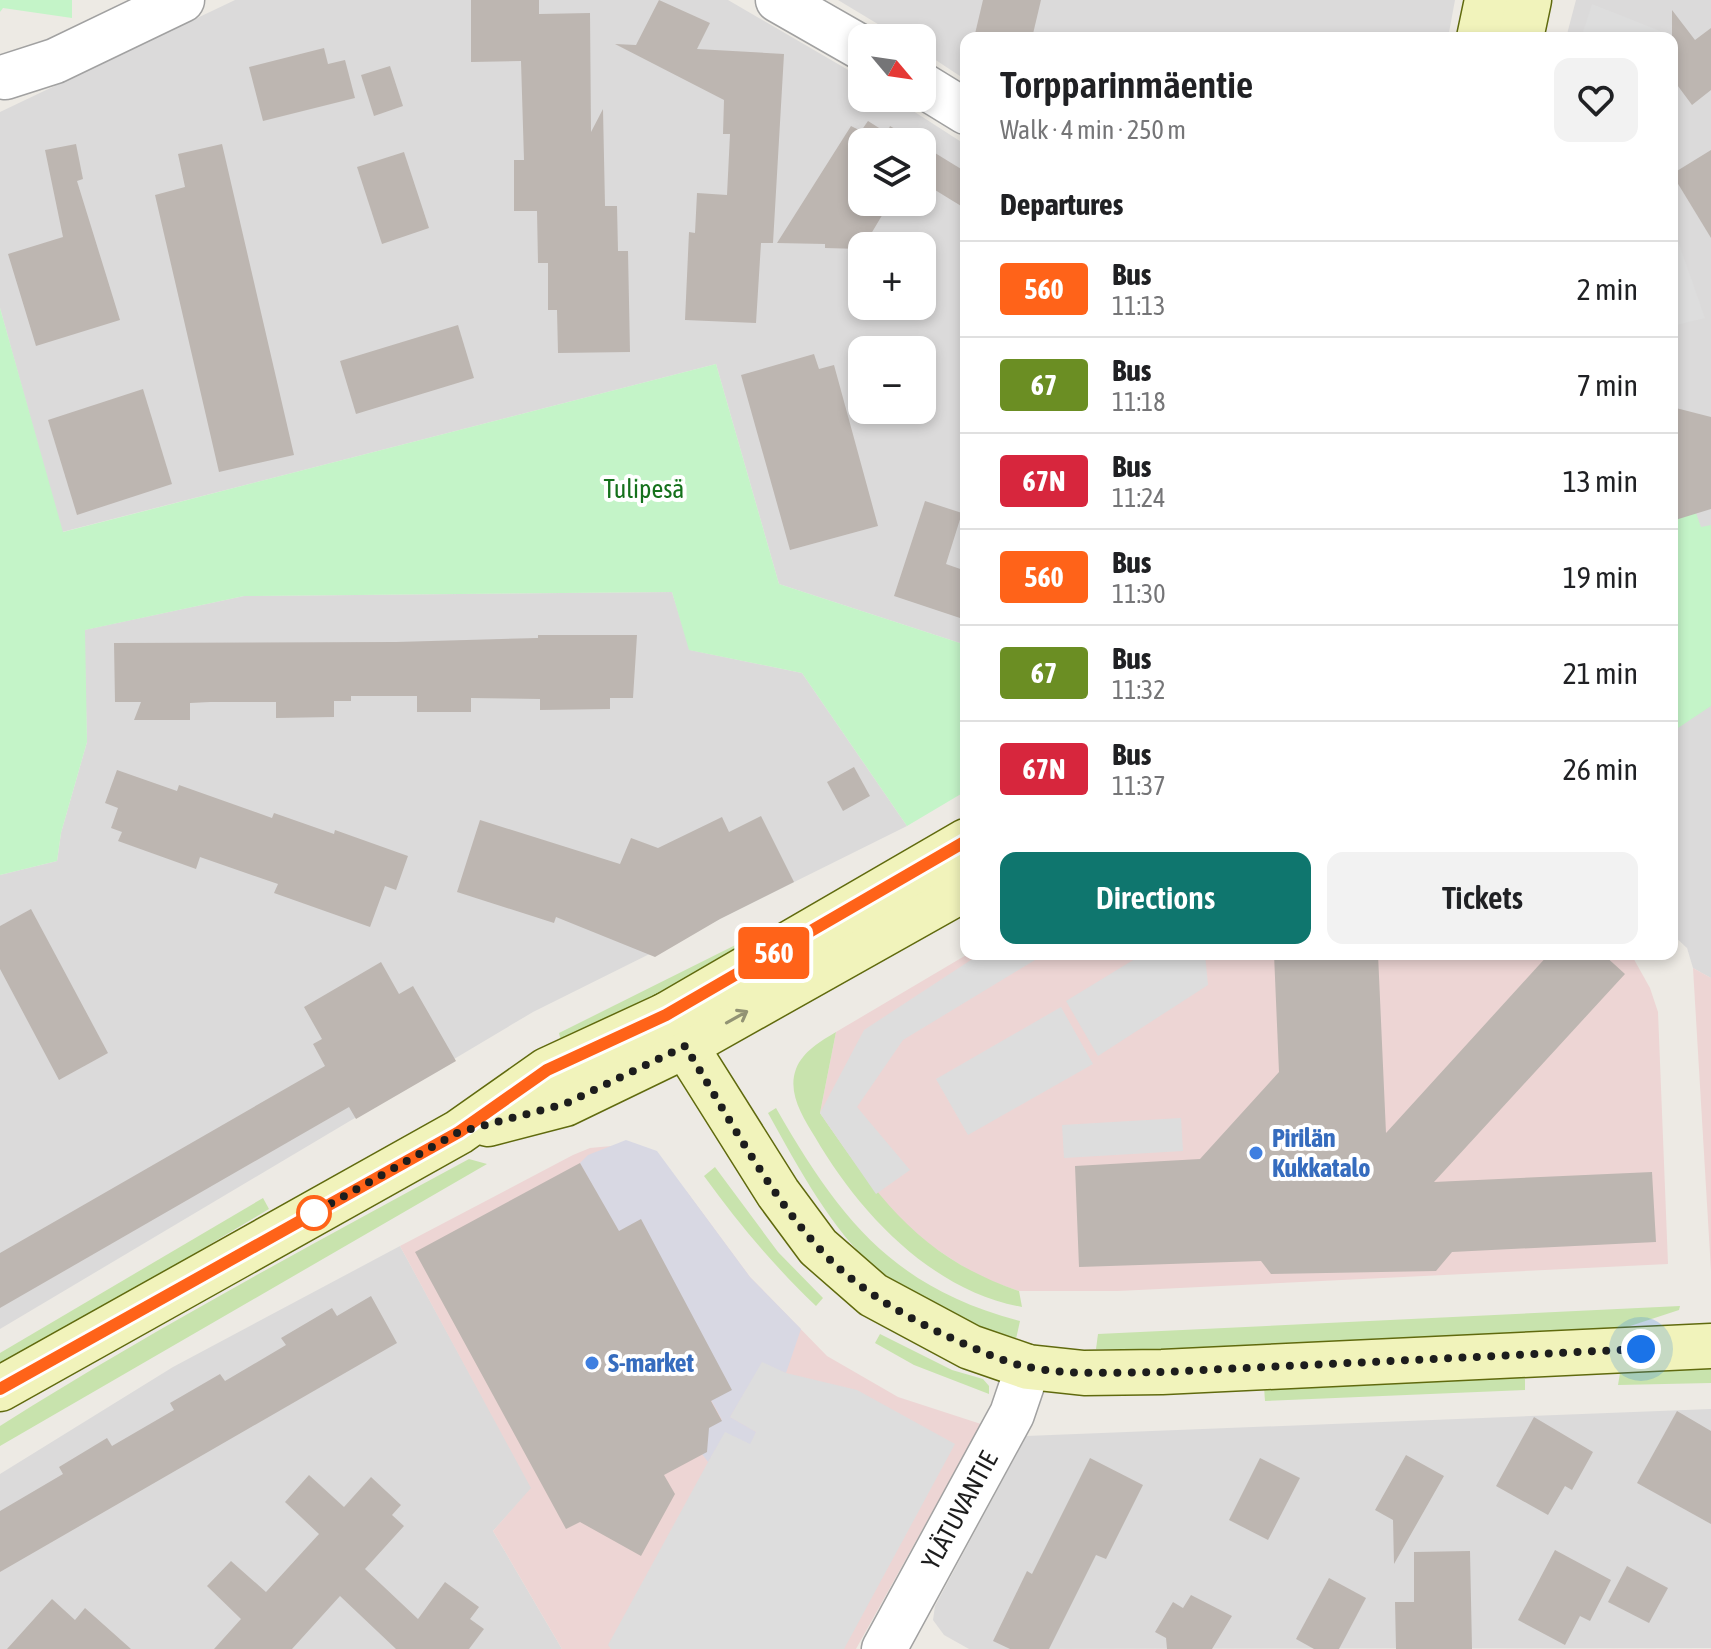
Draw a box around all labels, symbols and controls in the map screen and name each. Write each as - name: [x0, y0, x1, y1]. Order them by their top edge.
- north arrow: [848, 24, 936, 112]
- map controls: [848, 24, 936, 424]
- button: heart: [1554, 58, 1638, 142]
- text: Torpparinmäentie: [1000, 63, 1253, 106]
- text: Walk · 4 min · 250 m: [1000, 115, 1186, 145]
- button: layers: [848, 128, 936, 216]
- text: Departures: [1000, 187, 1123, 221]
- button: +: [848, 232, 936, 320]
- text: Bus: [1112, 257, 1151, 291]
- text: 2 min: [1577, 272, 1638, 306]
- text: 560: [1024, 273, 1064, 305]
- text: 11:13: [1112, 291, 1166, 321]
- button: −: [848, 336, 936, 424]
- text: Bus: [1112, 353, 1151, 387]
- text: 7 min: [1577, 368, 1638, 402]
- text: 67: [1031, 369, 1057, 401]
- text: 11:18: [1112, 387, 1166, 417]
- text: Bus: [1112, 449, 1151, 483]
- text: 13 min: [1563, 464, 1638, 498]
- text: 67N: [1023, 465, 1065, 497]
- park label: Tulipesä: [604, 474, 684, 504]
- text: 11:24: [1112, 483, 1166, 513]
- text: Bus: [1112, 545, 1151, 579]
- text: 19 min: [1563, 560, 1638, 594]
- text: 560: [1024, 561, 1064, 593]
- text: 11:30: [1112, 579, 1166, 609]
- text: Bus: [1112, 641, 1151, 675]
- text: 21 min: [1563, 656, 1638, 690]
- text: 67: [1031, 657, 1057, 689]
- text: 11:32: [1112, 675, 1166, 705]
- text: Bus: [1112, 737, 1151, 771]
- text: 26 min: [1563, 752, 1638, 786]
- text: 67N: [1023, 753, 1065, 785]
- text: 11:37: [1112, 771, 1166, 801]
- button: Directions: [1000, 852, 1311, 944]
- button: Tickets: [1327, 852, 1638, 944]
- line badge: 560: [728, 927, 820, 979]
- text: 560: [754, 937, 794, 969]
- one-way arrow: [724, 1009, 748, 1025]
- place label: Pirilän Kukkatalo: [1272, 1123, 1370, 1183]
- marker: Pirilän Kukkatalo: [1247, 1144, 1265, 1162]
- unlabelled marker: [297, 1196, 331, 1230]
- your location: [1621, 1329, 1661, 1369]
- place label: S-market: [608, 1348, 695, 1378]
- marker: S-market: [583, 1354, 601, 1372]
- street label: YLÄTUVANTIE: [915, 1446, 1004, 1574]

